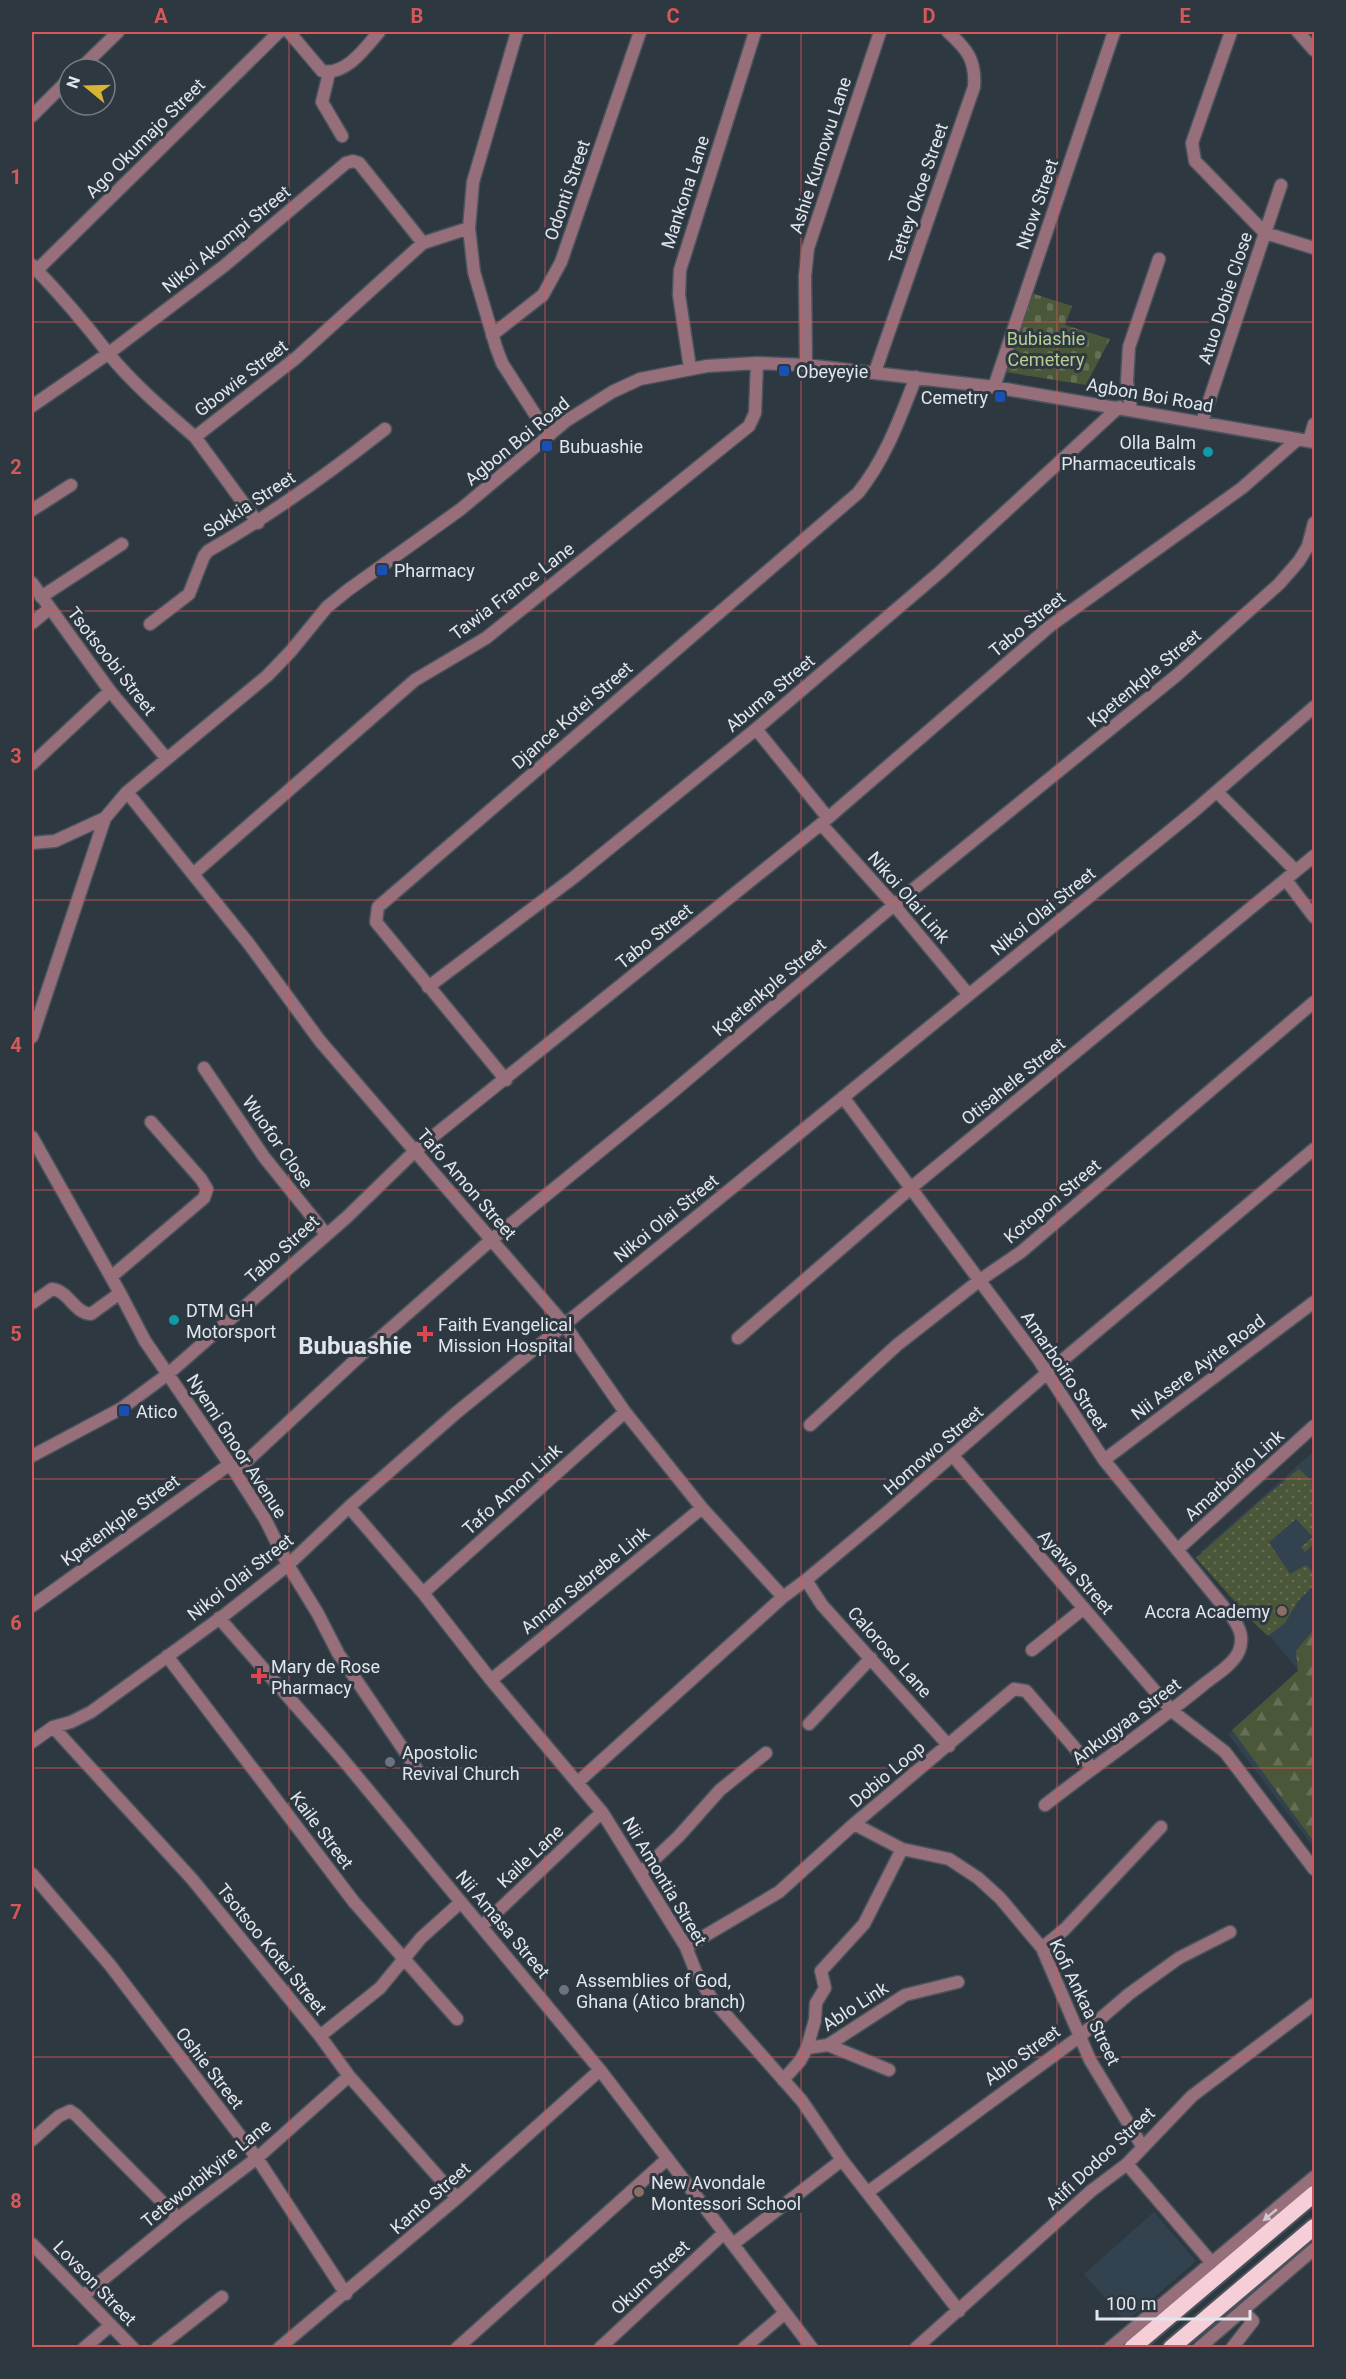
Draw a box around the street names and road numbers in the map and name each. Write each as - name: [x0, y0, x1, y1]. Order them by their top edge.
- street label: Ago Okumajo Street: [81, 74, 209, 202]
- street label: Ashie Kumowu Lane: [785, 74, 855, 236]
- street label: Tettey Okoe Street: [884, 120, 952, 266]
- street label: Mankona Lane: [657, 133, 713, 251]
- street label: Odonti Street: [540, 137, 594, 243]
- street label: Ntow Street: [1012, 156, 1062, 252]
- street label: Nikoi Akompi Street: [158, 181, 294, 297]
- street label: Atuo Dobie Close: [1194, 229, 1256, 367]
- street label: Gbowie Street: [190, 335, 292, 421]
- street label: Agbon Boi Road: [1085, 374, 1215, 416]
- street label: Agbon Boi Road: [461, 392, 573, 490]
- street label: Sokkia Street: [199, 466, 299, 541]
- street label: Tawia France Lane: [446, 538, 578, 644]
- street label: Tabo Street: [985, 587, 1069, 661]
- street label: Tsotsoobi Street: [63, 603, 161, 719]
- street label: Kpetenkple Street: [1083, 625, 1205, 731]
- street label: Abuma Street: [721, 650, 819, 736]
- street label: Djance Kotei Street: [508, 657, 636, 773]
- street label: Nikoi Olai Link: [864, 847, 955, 948]
- street label: Nikoi Olai Street: [987, 862, 1100, 960]
- street label: Tabo Street: [612, 899, 696, 973]
- street label: Kpetenkple Street: [708, 934, 830, 1040]
- street label: Otisahele Street: [957, 1033, 1069, 1129]
- street label: Wuofor Close: [238, 1092, 318, 1192]
- street label: Tafo Amon Street: [413, 1124, 521, 1244]
- street label: Kotopon Street: [999, 1154, 1105, 1247]
- street label: Nikoi Olai Street: [610, 1169, 723, 1267]
- street label: Tabo Street: [241, 1210, 323, 1288]
- street label: Amarboifio Street: [1017, 1307, 1113, 1435]
- street label: Nii Asere Ayite Road: [1127, 1310, 1269, 1424]
- street label: Nyemi Gnoor Avenue: [183, 1370, 291, 1522]
- street label: Homowo Street: [879, 1401, 987, 1499]
- street label: Amarboifio Link: [1180, 1424, 1288, 1525]
- street label: Tafo Amon Link: [458, 1439, 566, 1539]
- street label: Kpetenkple Street: [57, 1470, 183, 1570]
- street label: Annan Sebrebe Link: [517, 1521, 654, 1638]
- street label: Ayawa Street: [1034, 1526, 1118, 1618]
- street label: Nikoi Olai Street: [183, 1529, 297, 1625]
- street label: Caloroso Lane: [844, 1602, 936, 1702]
- street label: Ankugyaa Street: [1067, 1673, 1185, 1769]
- street label: Dobio Loop: [845, 1737, 929, 1811]
- street label: Kaile Street: [286, 1787, 358, 1873]
- street label: Nii Amontia Street: [618, 1813, 712, 1949]
- street label: Kaile Lane: [493, 1820, 567, 1892]
- street label: Nii Amasa Street: [452, 1866, 554, 1982]
- street label: Tsotsoo Kotei Street: [213, 1879, 331, 2019]
- street label: Kofi Ankaa Street: [1045, 1935, 1125, 2069]
- street label: Ablo Link: [818, 1977, 893, 2035]
- street label: Ablo Street: [980, 2020, 1064, 2089]
- street label: Oshie Street: [172, 2023, 248, 2113]
- street label: Atifi Dodoo Street: [1041, 2102, 1159, 2214]
- street label: Teteworbikyire Lane: [137, 2114, 275, 2232]
- street label: Kanto Street: [386, 2158, 474, 2238]
- street label: Okum Street: [607, 2235, 694, 2318]
- street label: Lovson Street: [49, 2236, 141, 2330]

